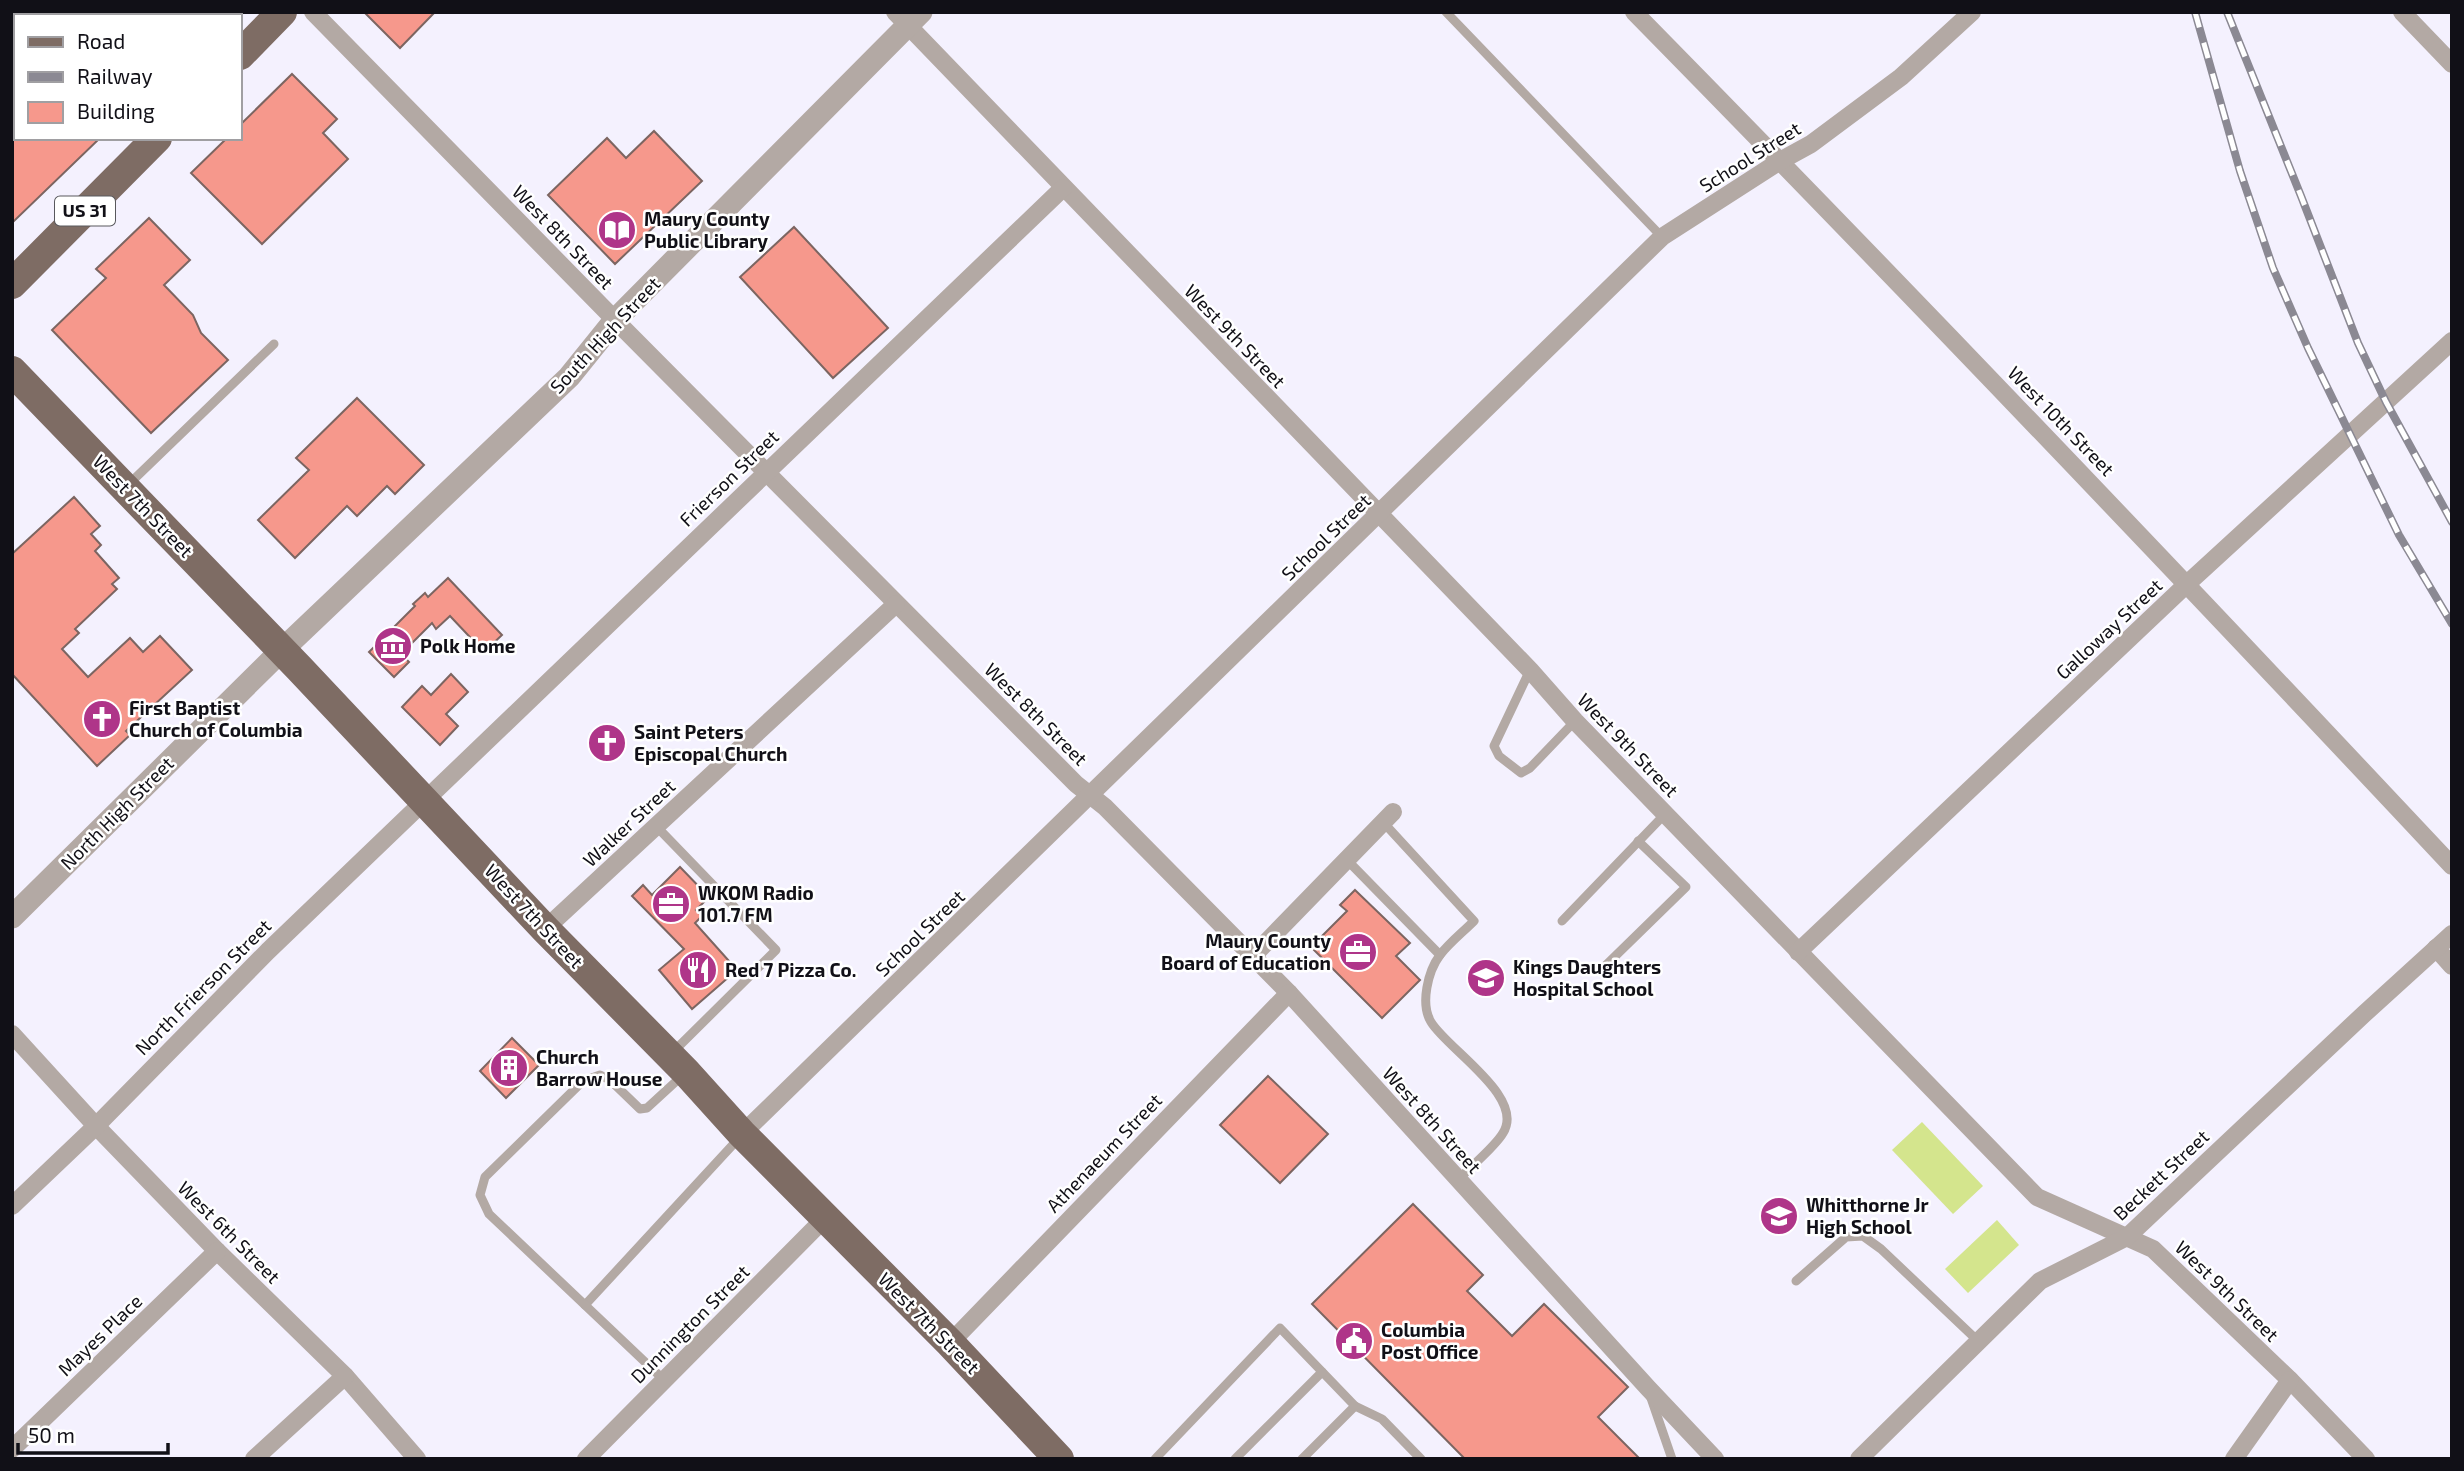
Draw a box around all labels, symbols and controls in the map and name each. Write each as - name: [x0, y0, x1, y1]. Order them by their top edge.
- legend: [14, 14, 242, 140]
- text: Road: [77, 28, 125, 53]
- text: Railway: [77, 63, 153, 88]
- text: Building: [77, 98, 155, 123]
- street label: School Street: [1695, 116, 1804, 197]
- street label: West 8th Street: [508, 180, 619, 294]
- road number: US 31: [55, 196, 115, 226]
- place label: Maury County Public Library: [644, 207, 770, 253]
- library icon: Maury County Public Library: [596, 209, 638, 251]
- street label: South High Street: [545, 272, 664, 398]
- street label: West 9th Street: [1180, 279, 1291, 392]
- street label: West 10th Street: [2003, 361, 2119, 480]
- street label: Frierson Street: [674, 425, 783, 531]
- street label: West 7th Street: [89, 449, 198, 562]
- street label: School Street: [1276, 489, 1375, 585]
- street label: Galloway Street: [2051, 573, 2167, 684]
- museum icon: Polk Home: [372, 625, 414, 667]
- place label: Polk Home: [420, 634, 516, 657]
- street label: West 8th Street: [980, 657, 1093, 770]
- street label: West 9th Street: [1573, 688, 1684, 801]
- place label: First Baptist Church of Columbia: [129, 696, 303, 741]
- church icon: First Baptist Church of Columbia: [81, 698, 123, 740]
- place label: Saint Peters Episcopal Church: [634, 720, 788, 765]
- church icon: Saint Peters Episcopal Church: [586, 722, 628, 764]
- street label: North High Street: [55, 751, 178, 874]
- street label: Walker Street: [578, 774, 680, 871]
- street label: West 7th Street: [480, 859, 588, 973]
- place label: WKOM Radio 101.7 FM: [698, 881, 814, 926]
- office icon: WKOM Radio 101.7 FM: [650, 883, 692, 925]
- street label: School Street: [870, 885, 969, 981]
- street label: North Frierson Street: [130, 914, 275, 1059]
- place label: Maury County Board of Education: [1161, 929, 1331, 974]
- office icon: Maury County Board of Education: [1337, 931, 1379, 973]
- restaurant icon: Red 7 Pizza Co.: [677, 949, 719, 991]
- place label: Kings Daughters Hospital School: [1513, 955, 1661, 1000]
- school or university icon: Kings Daughters Hospital School: [1465, 957, 1507, 999]
- place label: Red 7 Pizza Co.: [725, 958, 856, 981]
- place label: Church Barrow House: [536, 1045, 663, 1090]
- building icon: Church Barrow House: [488, 1047, 530, 1089]
- street label: West 8th Street: [1378, 1061, 1486, 1178]
- street label: Athenaeum Street: [1041, 1088, 1166, 1217]
- street label: Beckett Street: [2108, 1124, 2213, 1225]
- street label: West 6th Street: [173, 1176, 285, 1288]
- place label: Whitthorne Jr High School: [1806, 1193, 1929, 1238]
- school or university icon: Whitthorne Jr High School: [1758, 1195, 1800, 1237]
- street label: West 9th Street: [2171, 1235, 2284, 1346]
- street label: Dunnington Street: [626, 1260, 754, 1388]
- street label: West 7th Street: [874, 1267, 985, 1378]
- street label: Mayes Place: [53, 1289, 146, 1380]
- place label: Columbia Post Office: [1381, 1318, 1479, 1363]
- public building icon: Columbia Post Office: [1333, 1320, 1375, 1362]
- scale bar: [18, 1412, 168, 1456]
- text: 50 m: [28, 1422, 75, 1447]

